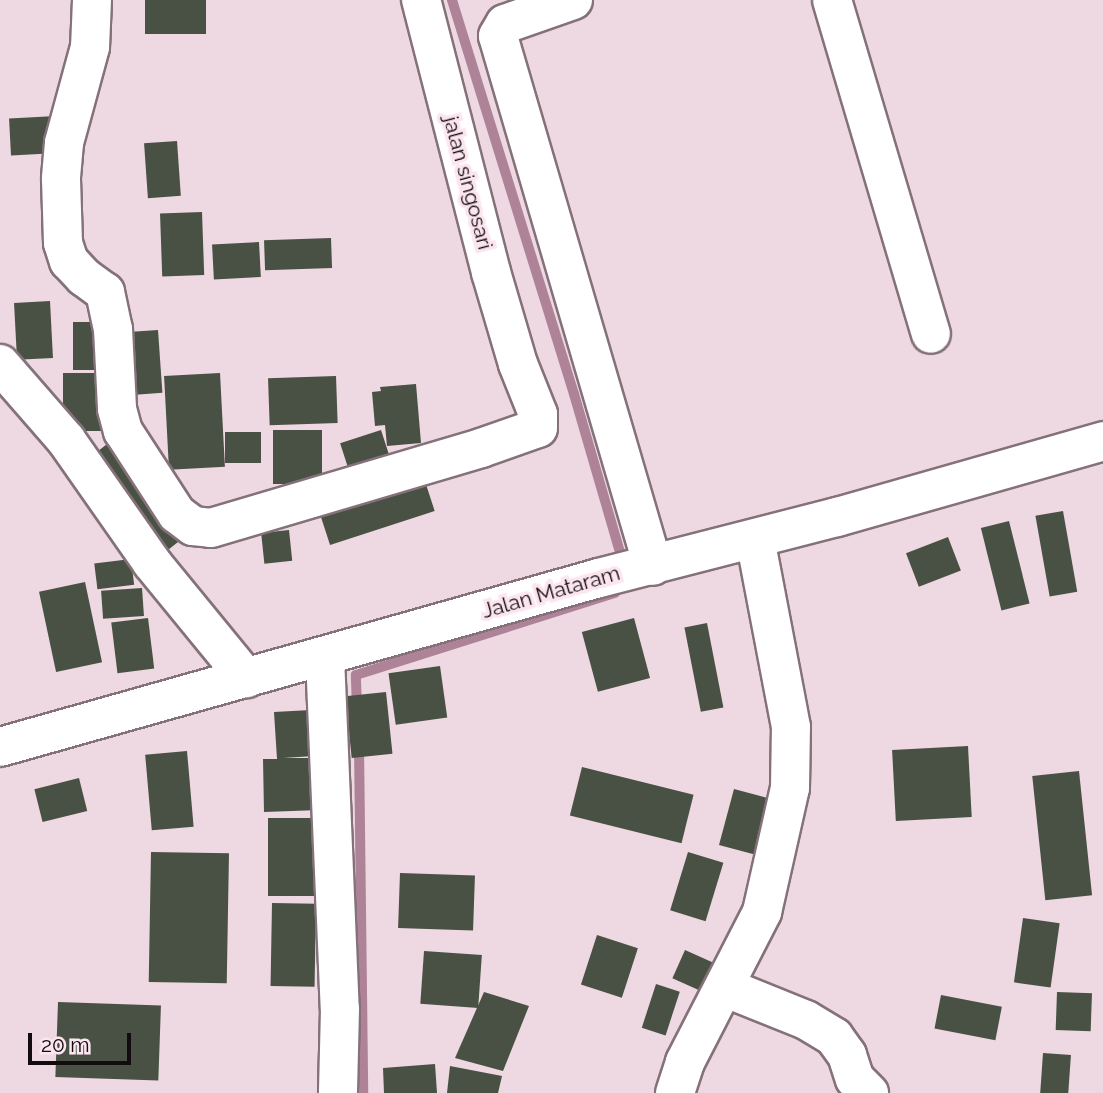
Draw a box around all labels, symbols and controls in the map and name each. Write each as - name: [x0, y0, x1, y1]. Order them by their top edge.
- street label: jalan singosari: [438, 114, 498, 252]
- street label: Jalan Mataram: [479, 560, 623, 624]
- scale bar: [32, 1020, 135, 1064]
- text: 20 m: [41, 1032, 89, 1057]

